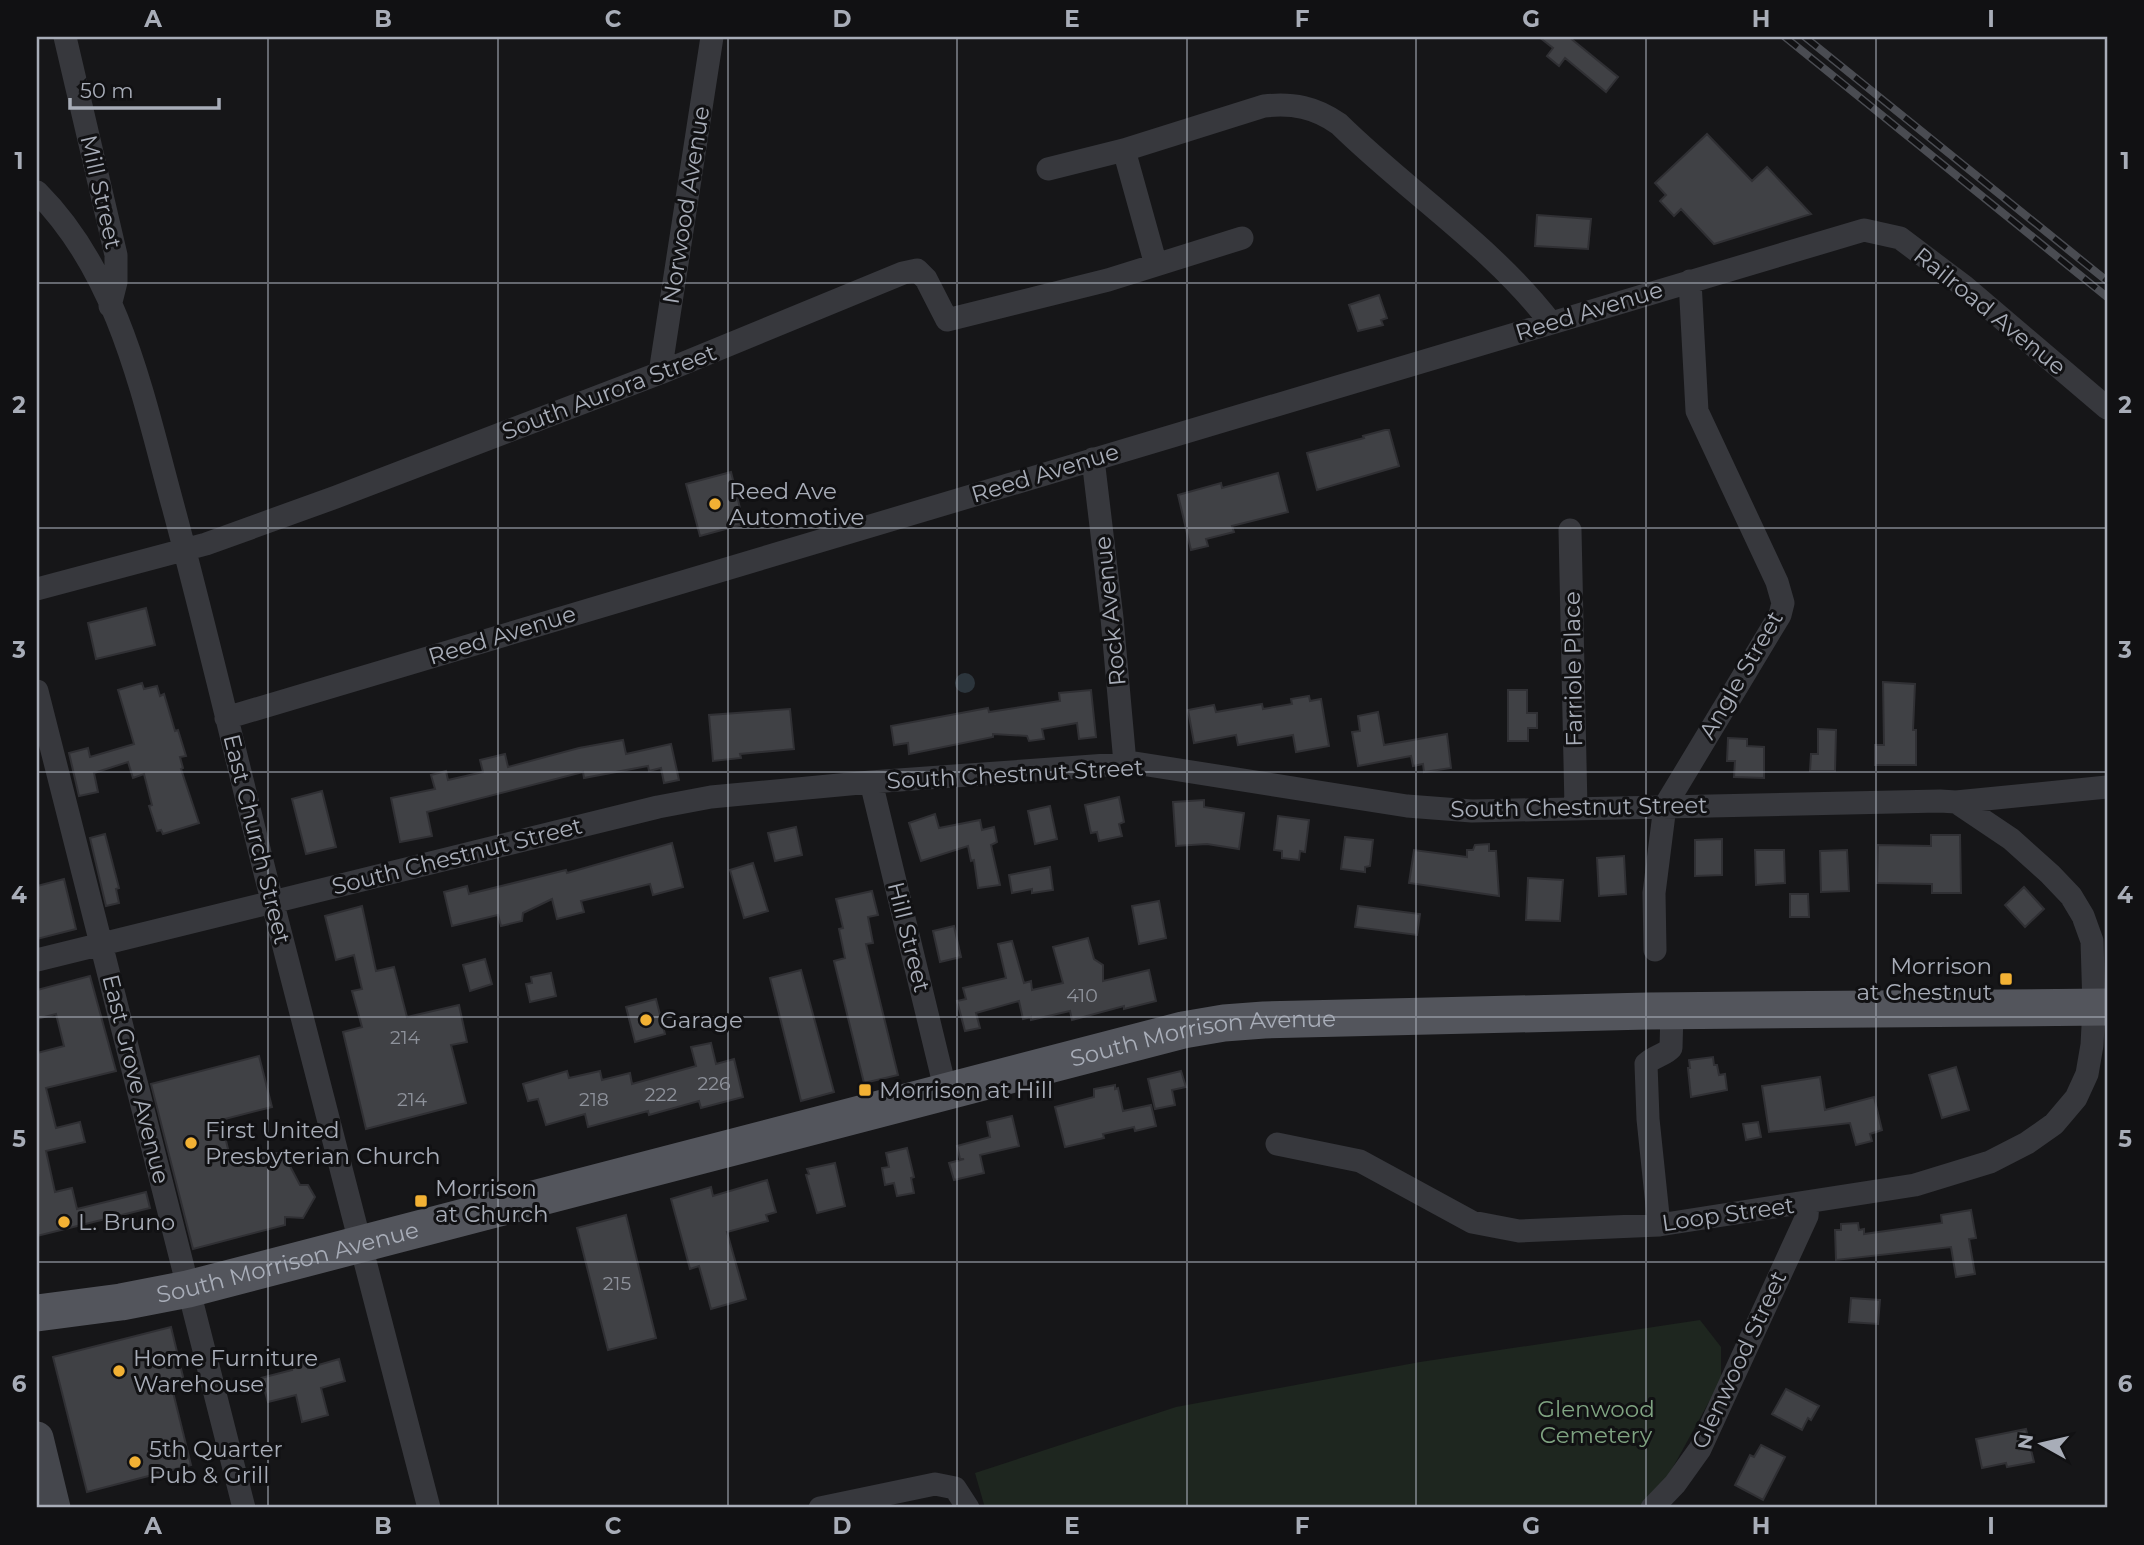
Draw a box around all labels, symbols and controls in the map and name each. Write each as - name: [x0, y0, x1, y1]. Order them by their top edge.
- text: A: [143, 5, 162, 33]
- text: B: [374, 5, 392, 33]
- text: C: [605, 5, 622, 33]
- text: D: [833, 5, 852, 33]
- text: E: [1064, 5, 1080, 33]
- text: F: [1295, 5, 1310, 33]
- text: G: [1522, 5, 1540, 33]
- text: H: [1752, 5, 1770, 33]
- text: I: [1987, 5, 1995, 33]
- scale bar: [70, 66, 219, 110]
- text: 50 m: [80, 78, 134, 103]
- street label: Norwood Avenue: [657, 104, 715, 306]
- street label: Mill Street: [74, 132, 128, 252]
- text: 1: [14, 147, 24, 175]
- text: 1: [2120, 147, 2130, 175]
- street label: Railroad Avenue: [1908, 241, 2072, 381]
- street label: Reed Avenue: [1512, 275, 1666, 347]
- street label: South Aurora Street: [498, 338, 720, 446]
- text: 2: [12, 391, 26, 419]
- text: 2: [2118, 391, 2132, 419]
- street label: Reed Avenue: [968, 437, 1122, 509]
- place label: Reed Ave Automotive: [729, 477, 864, 531]
- marker: Reed Ave Automotive: [707, 496, 723, 512]
- street label: Rock Avenue: [1088, 535, 1132, 687]
- street label: Farriole Place: [1558, 591, 1588, 747]
- street label: Reed Avenue: [425, 599, 579, 671]
- street label: Angle Street: [1693, 606, 1789, 744]
- text: 3: [11, 636, 26, 664]
- text: 3: [2117, 636, 2132, 664]
- street label: East Church Street: [217, 731, 297, 947]
- street label: South Chestnut Street: [886, 753, 1144, 795]
- street label: South Chestnut Street: [1450, 791, 1708, 823]
- street label: South Chestnut Street: [329, 811, 585, 901]
- street label: Hill Street: [882, 879, 936, 995]
- text: 4: [11, 881, 27, 909]
- text: 4: [2117, 881, 2133, 909]
- place label: Morrison at Chestnut: [1856, 952, 1992, 1006]
- street label: East Grove Avenue: [96, 971, 176, 1187]
- marker: Morrison at Chestnut: [1998, 971, 2014, 987]
- house number: 410: [1066, 984, 1098, 1007]
- street label: South Morrison Avenue: [1067, 1004, 1336, 1073]
- place label: Garage: [660, 1006, 743, 1034]
- marker: Garage: [638, 1012, 654, 1028]
- house number: 214: [390, 1026, 421, 1049]
- house number: 226: [697, 1072, 731, 1095]
- place label: Morrison at Hill: [879, 1076, 1053, 1104]
- marker: Morrison at Hill: [857, 1082, 873, 1098]
- house number: 222: [645, 1083, 677, 1106]
- house number: 214: [397, 1088, 428, 1111]
- house number: 218: [579, 1088, 609, 1111]
- place label: First United Presbyterian Church: [205, 1116, 441, 1170]
- text: 5: [12, 1125, 26, 1153]
- text: 5: [2118, 1125, 2132, 1153]
- marker: First United Presbyterian Church: [183, 1135, 199, 1151]
- place label: Morrison at Church: [435, 1174, 549, 1228]
- street label: Loop Street: [1660, 1191, 1796, 1237]
- marker: Morrison at Church: [413, 1193, 429, 1209]
- place label: L. Bruno: [78, 1208, 175, 1236]
- marker: L. Bruno: [56, 1214, 72, 1230]
- street label: South Morrison Avenue: [154, 1216, 422, 1309]
- street label: Glenwood Street: [1686, 1267, 1792, 1453]
- house number: 215: [603, 1272, 631, 1295]
- place label: Home Furniture Warehouse: [133, 1344, 318, 1398]
- marker: Home Furniture Warehouse: [111, 1363, 127, 1379]
- text: 6: [12, 1370, 27, 1398]
- text: 6: [2118, 1370, 2133, 1398]
- park label: Glenwood Cemetery: [1537, 1395, 1655, 1449]
- north arrow: [2008, 1408, 2078, 1478]
- text: N: [2013, 1432, 2038, 1451]
- place label: 5th Quarter Pub & Grill: [149, 1435, 283, 1489]
- marker: 5th Quarter Pub & Grill: [127, 1454, 143, 1470]
- text: A: [143, 1512, 162, 1540]
- text: B: [374, 1512, 392, 1540]
- text: C: [605, 1512, 622, 1540]
- text: D: [833, 1512, 852, 1540]
- text: E: [1064, 1512, 1080, 1540]
- text: F: [1295, 1512, 1310, 1540]
- text: G: [1522, 1512, 1540, 1540]
- text: H: [1752, 1512, 1770, 1540]
- text: I: [1987, 1512, 1995, 1540]

